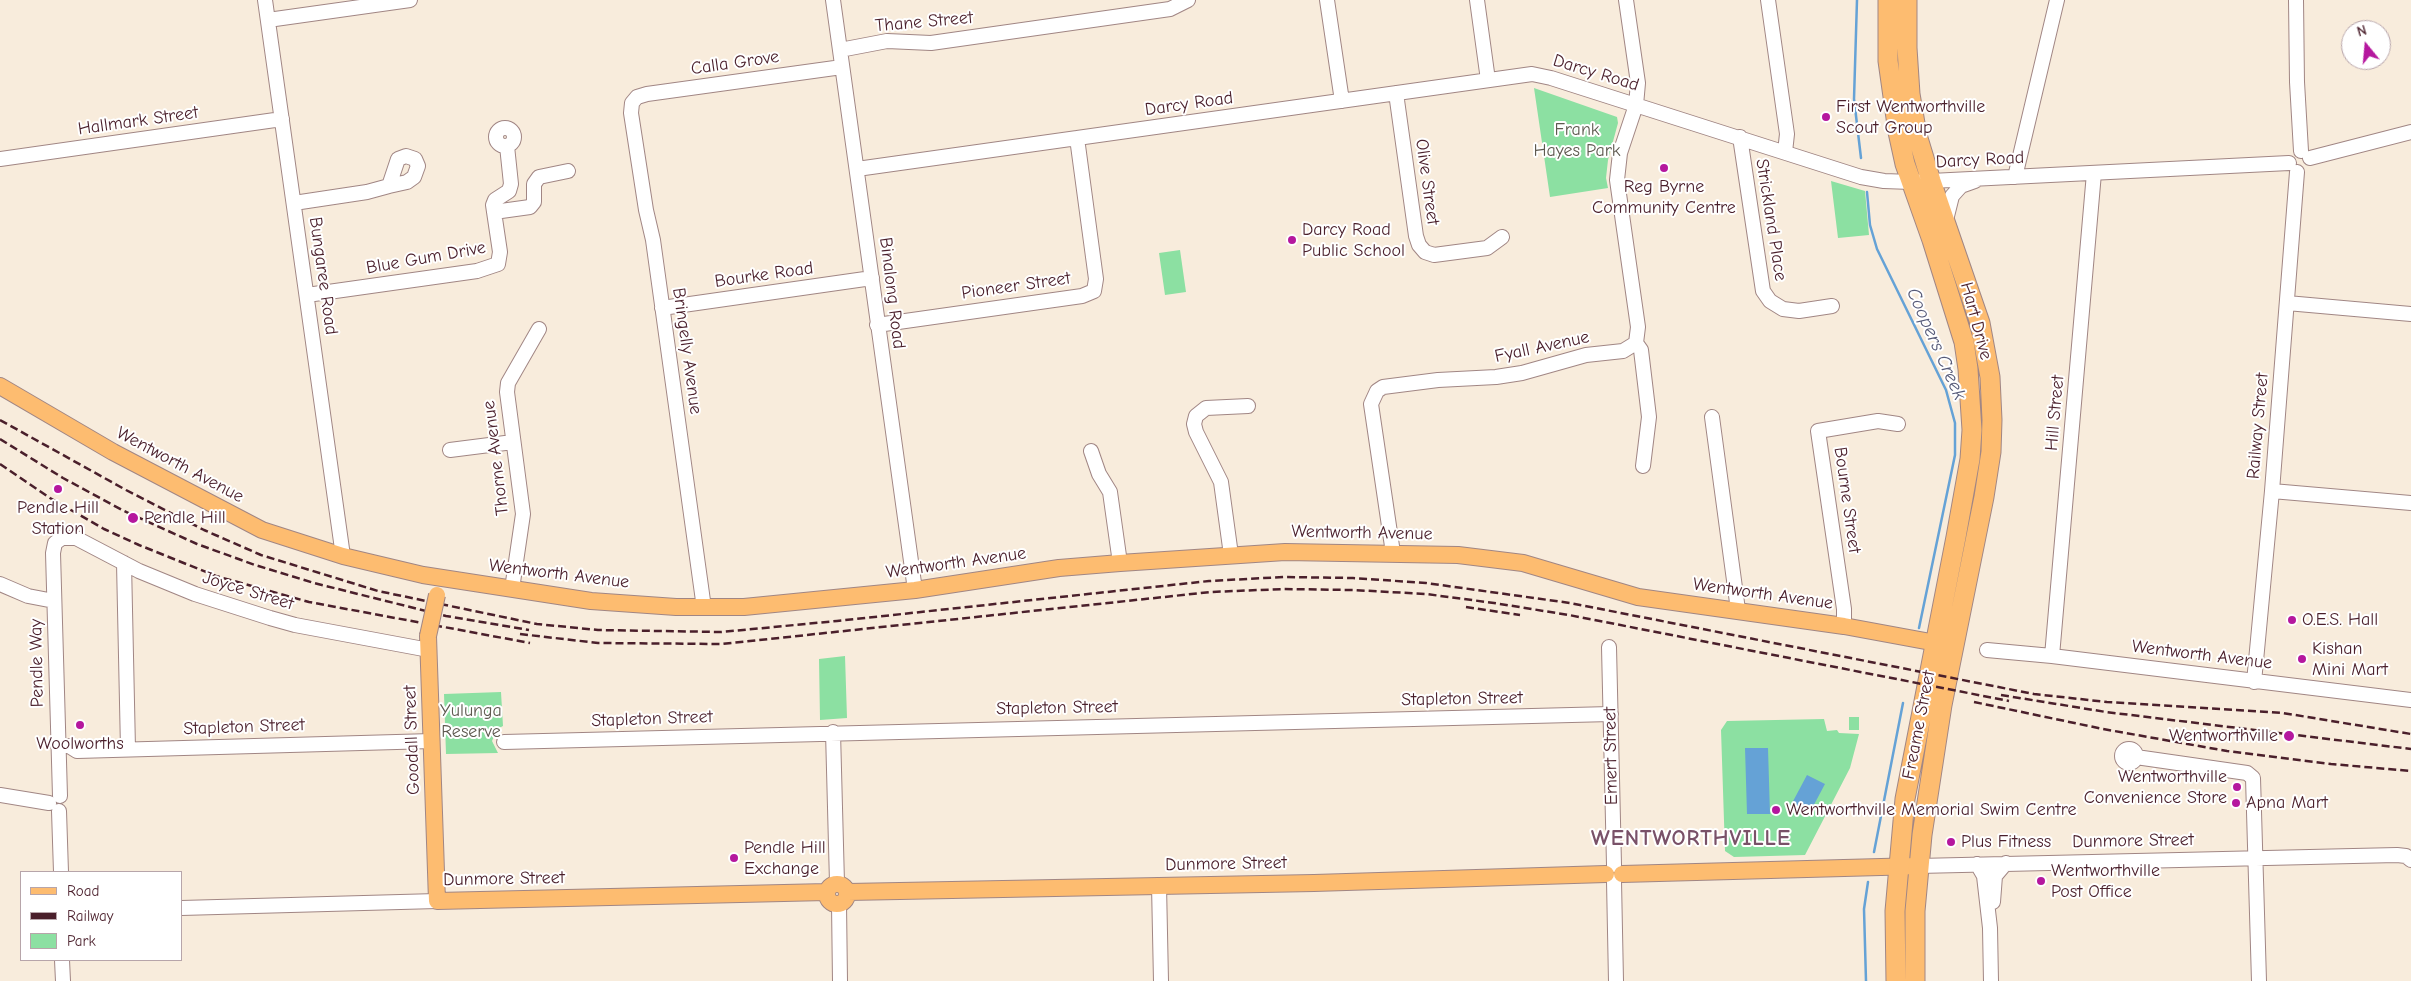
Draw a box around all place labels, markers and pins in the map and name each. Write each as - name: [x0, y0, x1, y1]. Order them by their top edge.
- place label: First Wentworthville Scout Group: [1836, 96, 1985, 138]
- marker: First Wentworthville Scout Group: [1820, 111, 1832, 123]
- marker: Reg Byrne Community Centre: [1658, 162, 1670, 174]
- place label: Reg Byrne Community Centre: [1592, 176, 1736, 218]
- place label: Darcy Road Public School: [1302, 219, 1405, 262]
- marker: Darcy Road Public School: [1286, 234, 1298, 246]
- marker: Pendle Hill Station: [52, 483, 64, 495]
- place label: Pendle Hill Station: [17, 497, 99, 540]
- place label: Pendle Hill: [144, 507, 226, 529]
- marker: Pendle Hill: [126, 511, 140, 525]
- place label: O.E.S. Hall: [2302, 609, 2378, 631]
- marker: O.E.S. Hall: [2286, 614, 2298, 626]
- place label: Kishan Mini Mart: [2312, 638, 2388, 681]
- marker: Kishan Mini Mart: [2296, 653, 2308, 665]
- marker: Woolworths: [74, 719, 86, 731]
- place label: Wentworthville: [2169, 725, 2278, 747]
- marker: Wentworthville: [2282, 729, 2296, 743]
- place label: Woolworths: [36, 733, 124, 755]
- place label: Wentworthville Convenience Store: [2084, 766, 2227, 809]
- marker: Wentworthville Convenience Store: [2231, 781, 2243, 793]
- place label: Apna Mart: [2246, 792, 2328, 814]
- marker: Apna Mart: [2230, 797, 2242, 809]
- place label: Wentworthville Memorial Swim Centre: [1786, 799, 2077, 821]
- marker: Wentworthville Memorial Swim Centre: [1770, 804, 1782, 816]
- place label: Plus Fitness: [1961, 831, 2051, 853]
- marker: Plus Fitness: [1945, 836, 1957, 848]
- place label: Pendle Hill Exchange: [744, 837, 826, 880]
- marker: Pendle Hill Exchange: [728, 852, 740, 864]
- place label: Wentworthville Post Office: [2051, 860, 2160, 902]
- marker: Wentworthville Post Office: [2035, 875, 2047, 887]

